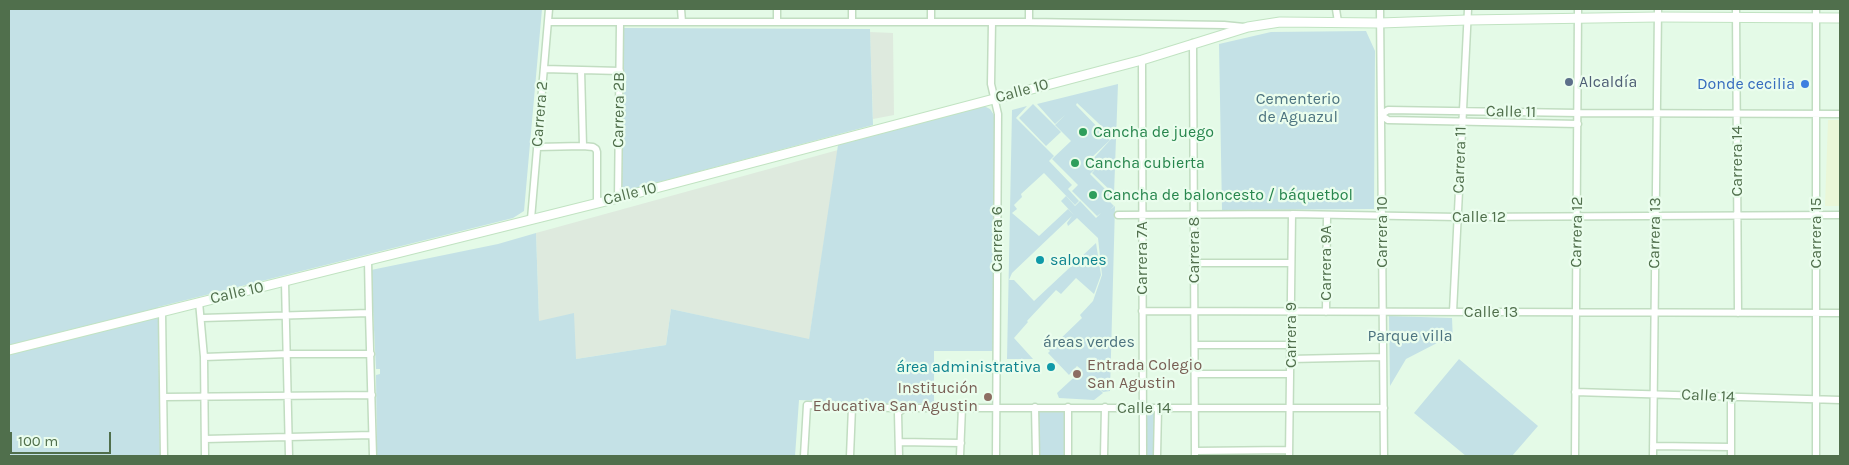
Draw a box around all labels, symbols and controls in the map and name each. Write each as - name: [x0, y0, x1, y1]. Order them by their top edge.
- street label: Carrera 2B: [609, 72, 629, 148]
- place label: Alcaldía: [1579, 72, 1637, 92]
- place label: Donde cecilia: [1697, 74, 1795, 94]
- street label: Calle 10: [993, 75, 1051, 107]
- marker: Alcaldía: [1563, 76, 1575, 88]
- marker: Donde cecilia: [1799, 78, 1811, 90]
- street label: Carrera 2: [528, 80, 552, 148]
- park label: Cementerio de Aguazul: [1256, 89, 1340, 127]
- street label: Calle 11: [1486, 102, 1536, 122]
- place label: Cancha de juego: [1093, 122, 1214, 142]
- street label: Carrera 14: [1727, 125, 1747, 197]
- marker: Cancha de juego: [1077, 126, 1089, 138]
- street label: Carrera 11: [1449, 126, 1471, 194]
- place label: Cancha cubierta: [1085, 153, 1205, 173]
- marker: Cancha cubierta: [1069, 157, 1081, 169]
- street label: Calle 10: [601, 178, 659, 210]
- place label: Cancha de baloncesto / báquetbol: [1103, 185, 1353, 205]
- marker: Cancha de baloncesto / báquetbol: [1087, 189, 1099, 201]
- street label: Carrera 10: [1372, 196, 1392, 268]
- street label: Carrera 12: [1567, 196, 1587, 268]
- street label: Carrera 13: [1645, 197, 1665, 269]
- street label: Carrera 15: [1806, 197, 1826, 269]
- street label: Carrera 6: [987, 206, 1007, 272]
- street label: Calle 12: [1452, 207, 1506, 227]
- street label: Carrera 8: [1184, 217, 1204, 283]
- street label: Carrera 7A: [1132, 221, 1152, 295]
- street label: Carrera 9A: [1316, 225, 1336, 301]
- place label: salones: [1050, 250, 1107, 270]
- marker: salones: [1034, 254, 1046, 266]
- street label: Calle 10: [208, 278, 266, 308]
- street label: Carrera 9: [1281, 302, 1301, 368]
- street label: Calle 13: [1464, 302, 1518, 322]
- park label: Parque villa: [1367, 326, 1453, 346]
- park label: áreas verdes: [1043, 332, 1135, 352]
- place label: Entrada Colegio San Agustin: [1087, 355, 1202, 393]
- place label: área administrativa: [896, 357, 1041, 377]
- marker: área administrativa: [1045, 361, 1057, 373]
- marker: Entrada Colegio San Agustin: [1071, 368, 1083, 380]
- place label: Institución Educativa San Agustin: [813, 378, 978, 416]
- street label: Calle 14: [1681, 385, 1735, 407]
- marker: Institución Educativa San Agustin: [982, 391, 994, 403]
- street label: Calle 14: [1117, 398, 1171, 418]
- scale bar: [12, 422, 114, 454]
- text: 100 m: [18, 432, 58, 450]

